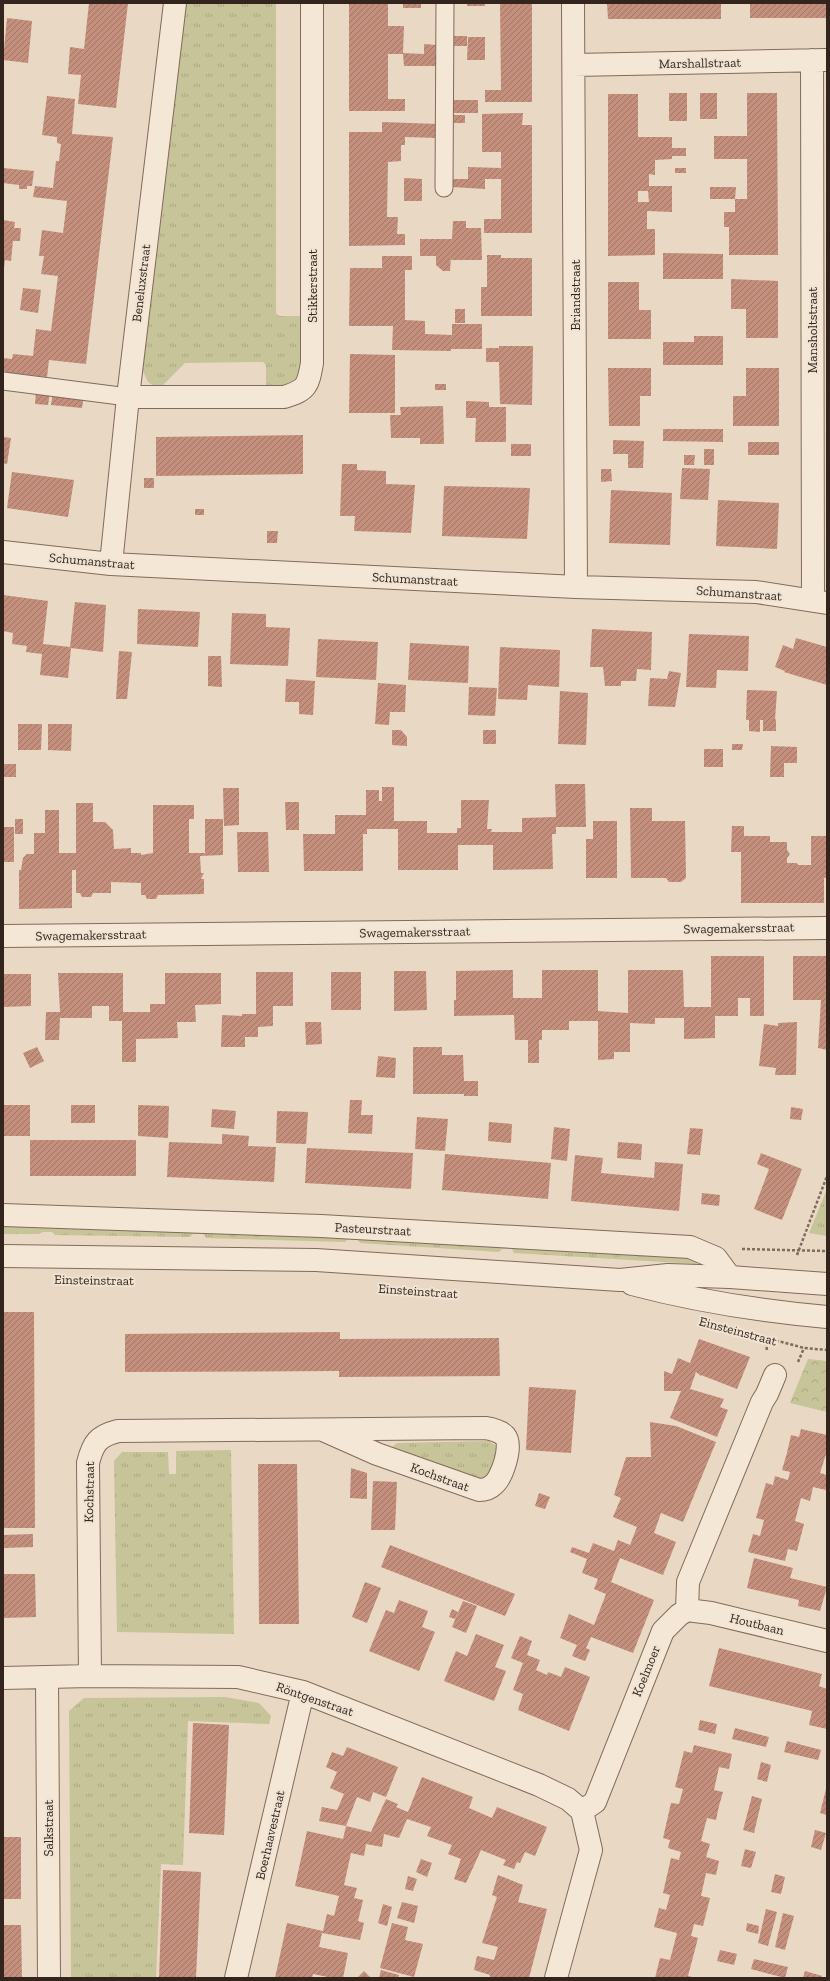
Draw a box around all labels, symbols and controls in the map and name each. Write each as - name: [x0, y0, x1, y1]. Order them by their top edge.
- street label: Marshallstraat: [659, 55, 742, 71]
- street label: Beneluxstraat: [129, 243, 153, 323]
- street label: Stikkerstraat: [305, 249, 320, 323]
- street label: Briandstraat: [568, 259, 583, 331]
- street label: Mansholtstraat: [805, 287, 820, 373]
- street label: Schumanstraat: [49, 550, 136, 572]
- street label: Schumanstraat: [372, 569, 458, 589]
- street label: Schumanstraat: [696, 583, 782, 603]
- street label: Swagemakersstraat: [683, 920, 795, 936]
- street label: Swagemakersstraat: [359, 924, 471, 940]
- street label: Swagemakersstraat: [35, 927, 147, 943]
- street label: Pasteurstraat: [334, 1220, 412, 1238]
- street label: Einsteinstraat: [54, 1272, 134, 1288]
- street label: Einsteinstraat: [378, 1281, 459, 1301]
- street label: Einsteinstraat: [698, 1313, 779, 1349]
- street label: Kochstraat: [409, 1459, 472, 1495]
- street label: Kochstraat: [81, 1461, 97, 1523]
- street label: Houtbaan: [728, 1610, 786, 1638]
- street label: Koelmoer: [629, 1643, 663, 1699]
- street label: Röntgenstraat: [274, 1679, 356, 1719]
- street label: Boerhaavestraat: [252, 1789, 288, 1881]
- street label: Salkstraat: [41, 1799, 56, 1856]

